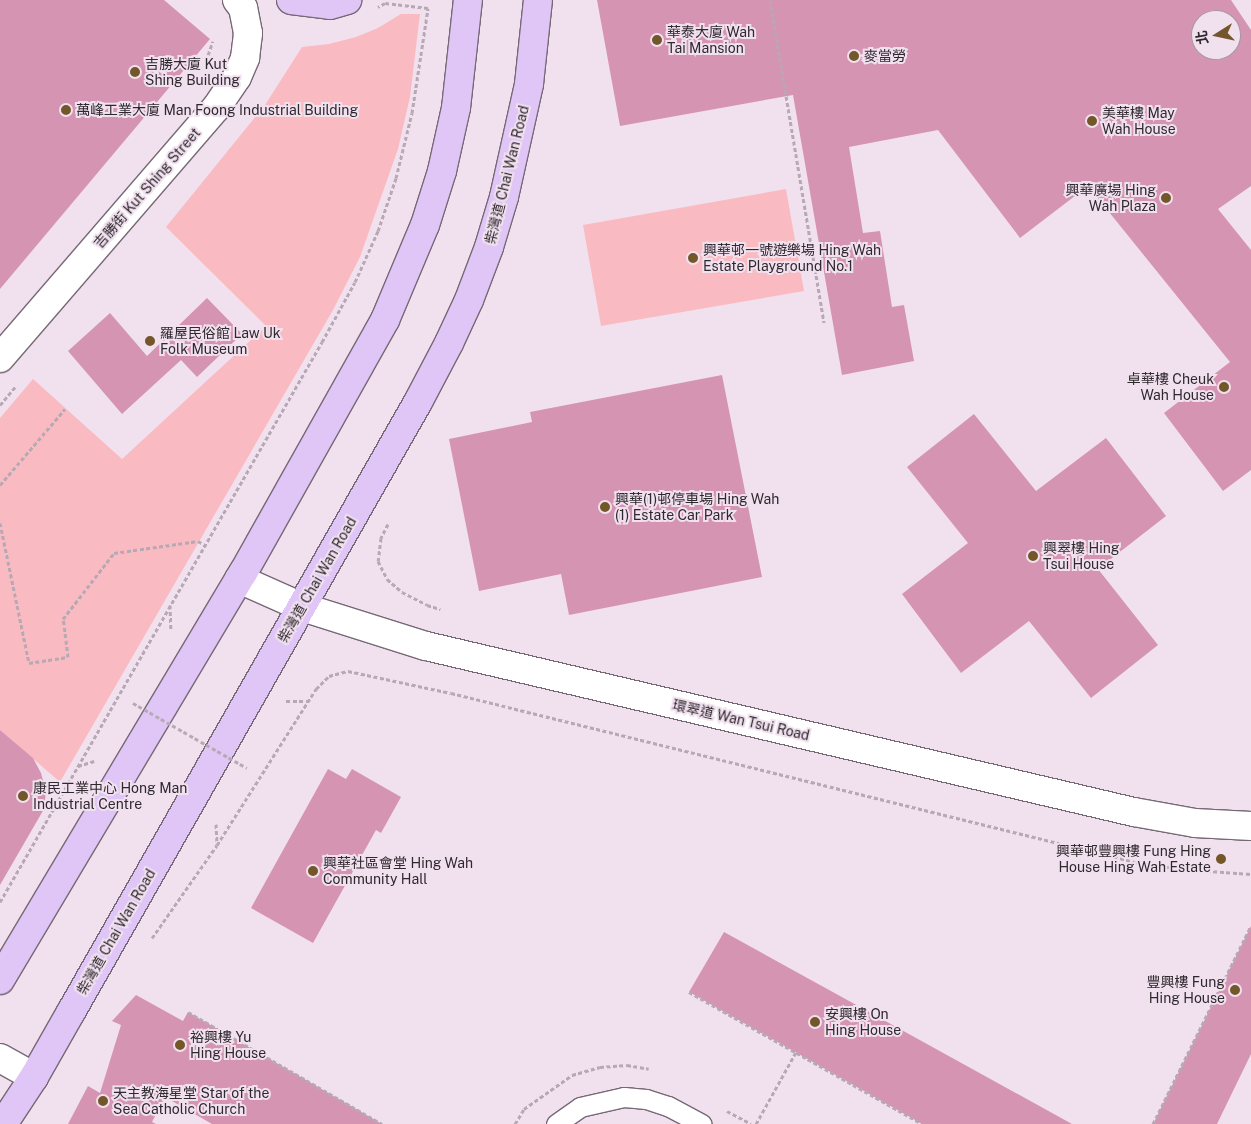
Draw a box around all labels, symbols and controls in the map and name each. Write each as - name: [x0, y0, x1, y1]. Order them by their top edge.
- north arrow: [1191, 10, 1241, 60]
- place label: 華泰大廈 Wah Tai Mansion: [667, 24, 755, 56]
- text: 北: [1193, 29, 1211, 46]
- marker: 華泰大廈 Wah Tai Mansion: [651, 34, 663, 46]
- place label: 麥當勞: [864, 48, 906, 64]
- marker: 麥當勞: [848, 50, 860, 62]
- place label: 吉勝大廈 Kut Shing Building: [145, 56, 240, 88]
- marker: 吉勝大廈 Kut Shing Building: [129, 66, 141, 78]
- place label: 萬峰工業大廈 Man Foong Industrial Building: [76, 102, 358, 118]
- marker: 萬峰工業大廈 Man Foong Industrial Building: [60, 104, 72, 116]
- street label: 柴灣道 Chai Wan Road: [482, 104, 532, 246]
- place label: 美華樓 May Wah House: [1102, 105, 1176, 138]
- marker: 美華樓 May Wah House: [1086, 115, 1098, 127]
- street label: 吉勝街 Kut Shing Street: [90, 125, 204, 251]
- place label: 興華廣場 Hing Wah Plaza: [1066, 182, 1156, 214]
- marker: 興華廣場 Hing Wah Plaza: [1160, 192, 1172, 204]
- place label: 興華邨一號遊樂場 Hing Wah Estate Playground No.1: [703, 242, 881, 274]
- marker: 興華邨一號遊樂場 Hing Wah Estate Playground No.1: [687, 252, 699, 264]
- place label: 羅屋民俗館 Law Uk Folk Museum: [160, 325, 281, 358]
- marker: 羅屋民俗館 Law Uk Folk Museum: [144, 335, 156, 347]
- place label: 卓華樓 Cheuk Wah House: [1127, 371, 1214, 404]
- marker: 卓華樓 Cheuk Wah House: [1218, 381, 1230, 393]
- place label: 興華(1)邨停車場 Hing Wah (1) Estate Car Park: [615, 491, 780, 524]
- marker: 興華(1)邨停車場 Hing Wah (1) Estate Car Park: [599, 501, 611, 513]
- street label: 柴灣道 Chai Wan Road: [274, 514, 360, 646]
- place label: 興翠樓 Hing Tsui House: [1043, 540, 1119, 572]
- marker: 興翠樓 Hing Tsui House: [1027, 550, 1039, 562]
- street label: 環翠道 Wan Tsui Road: [671, 696, 811, 744]
- place label: 康民工業中心 Hong Man Industrial Centre: [33, 780, 187, 812]
- marker: 康民工業中心 Hong Man Industrial Centre: [17, 790, 29, 802]
- place label: 興華邨豐興樓 Fung Hing House Hing Wah Estate: [1056, 843, 1211, 876]
- marker: 興華邨豐興樓 Fung Hing House Hing Wah Estate: [1215, 853, 1227, 865]
- place label: 興華社區會堂 Hing Wah Community Hall: [323, 855, 473, 888]
- marker: 興華社區會堂 Hing Wah Community Hall: [307, 865, 319, 877]
- street label: 柴灣道 Chai Wan Road: [73, 866, 159, 998]
- place label: 豐興樓 Fung Hing House: [1146, 974, 1225, 1006]
- marker: 豐興樓 Fung Hing House: [1229, 984, 1241, 996]
- place label: 安興樓 On Hing House: [825, 1006, 901, 1038]
- marker: 安興樓 On Hing House: [809, 1016, 821, 1028]
- place label: 裕興樓 Yu Hing House: [190, 1029, 266, 1062]
- marker: 裕興樓 Yu Hing House: [174, 1039, 186, 1051]
- place label: 天主教海星堂 Star of the Sea Catholic Church: [113, 1085, 270, 1118]
- marker: 天主教海星堂 Star of the Sea Catholic Church: [97, 1095, 109, 1107]

